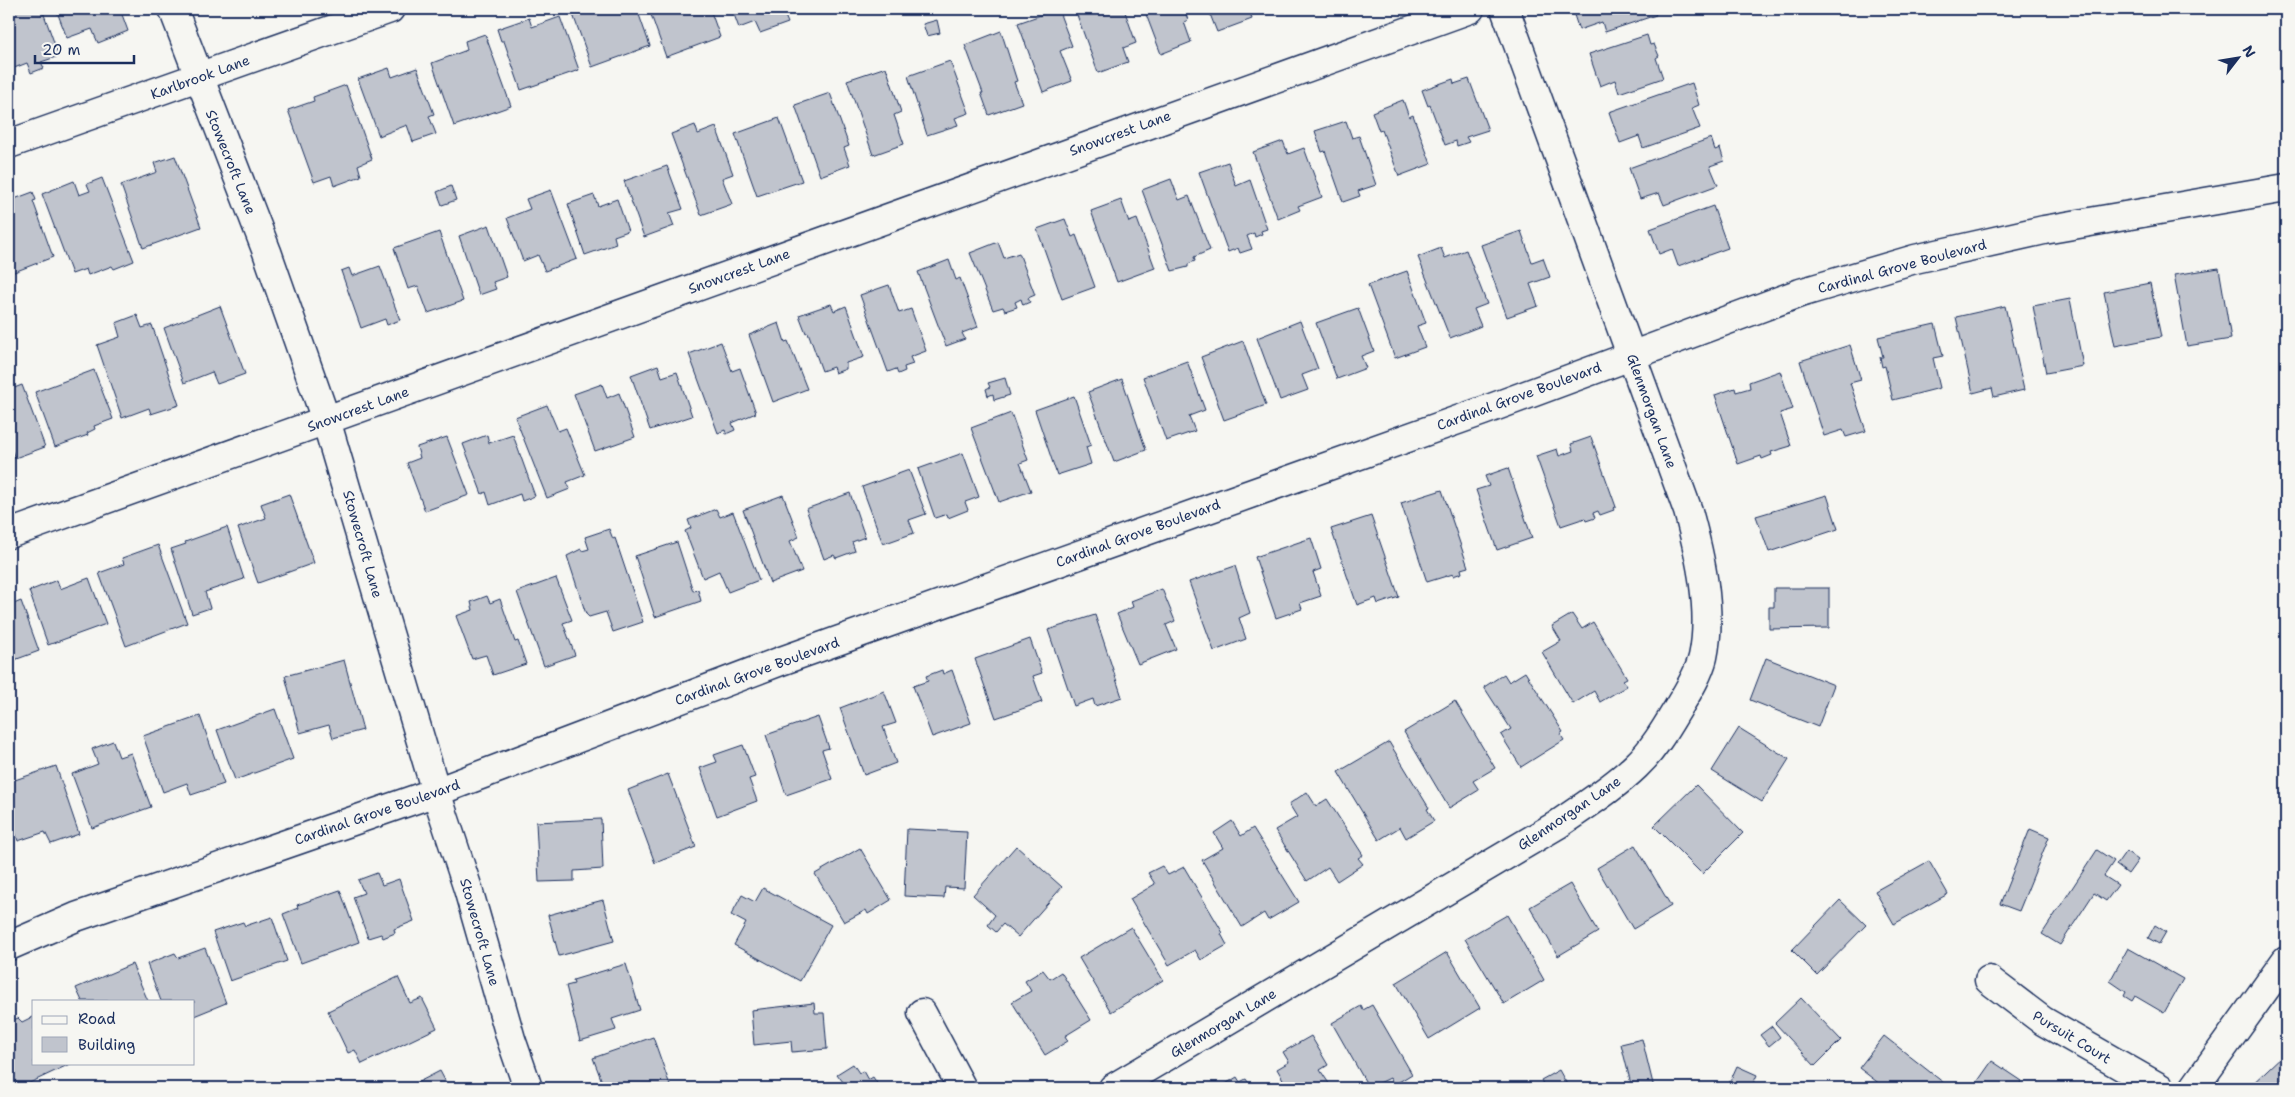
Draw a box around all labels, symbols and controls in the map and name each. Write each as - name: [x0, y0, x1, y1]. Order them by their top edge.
- scale bar: [35, 32, 134, 64]
- north arrow: [2212, 32, 2262, 82]
- text: 20 m: [42, 40, 81, 60]
- text: N: [2239, 42, 2260, 61]
- street label: Karlbrook Lane: [148, 51, 252, 103]
- street label: Snowcrest Lane: [1067, 106, 1173, 160]
- street label: Stowecroft Lane: [202, 107, 260, 217]
- street label: Cardinal Grove Boulevard: [1816, 235, 1988, 297]
- street label: Snowcrest Lane: [686, 244, 792, 298]
- street label: Glenmorgan Lane: [1623, 351, 1681, 471]
- street label: Cardinal Grove Boulevard: [1434, 358, 1604, 434]
- street label: Snowcrest Lane: [305, 382, 411, 436]
- street label: Stowecroft Lane: [339, 488, 387, 600]
- street label: Cardinal Grove Boulevard: [1053, 495, 1223, 571]
- street label: Cardinal Grove Boulevard: [672, 633, 842, 709]
- street label: Glenmorgan Lane: [1514, 772, 1624, 854]
- street label: Cardinal Grove Boulevard: [292, 775, 462, 849]
- street label: Stowecroft Lane: [456, 876, 504, 988]
- street label: Glenmorgan Lane: [1167, 984, 1279, 1062]
- legend: [32, 1000, 195, 1064]
- street label: Pursuit Court: [2029, 1007, 2115, 1067]
- text: Road: [78, 1009, 116, 1029]
- text: Building: [78, 1035, 135, 1055]

